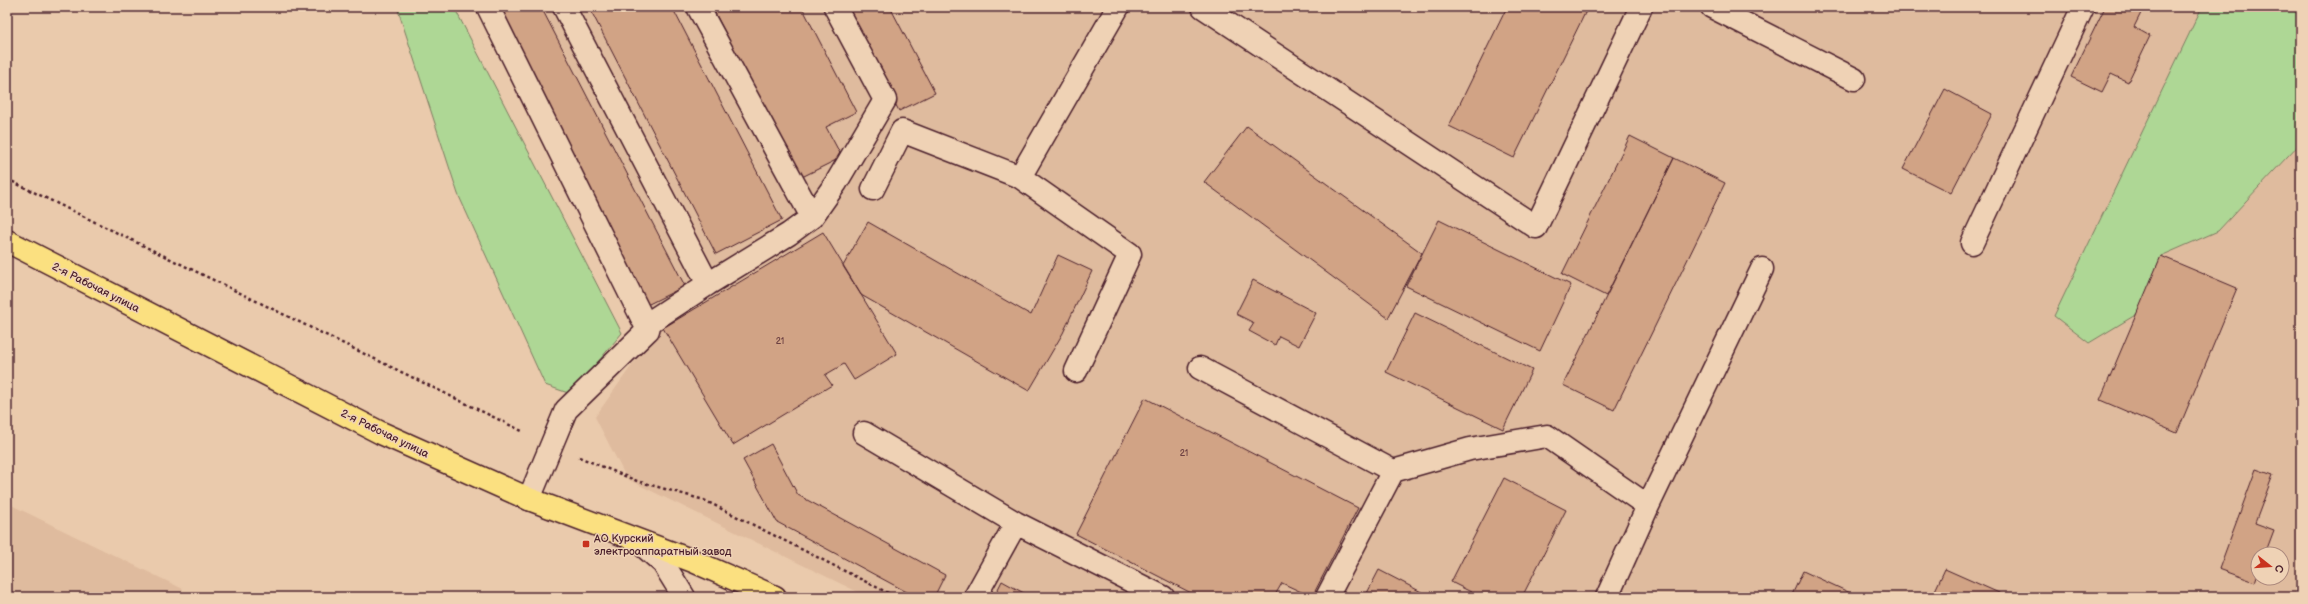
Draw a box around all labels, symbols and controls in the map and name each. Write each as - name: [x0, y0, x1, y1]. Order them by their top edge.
- street label: 2-я Рабочая улица: [50, 260, 142, 315]
- house number: 21: [776, 336, 784, 347]
- street label: 2-я Рабочая улица: [339, 406, 431, 461]
- house number: 21: [1180, 448, 1188, 459]
- place label: АО Курский электроаппаратный завод: [593, 532, 732, 558]
- marker: АО Курский электроаппаратный завод: [581, 539, 591, 549]
- north arrow: [2250, 546, 2290, 586]
- text: С: [2272, 563, 2286, 575]

